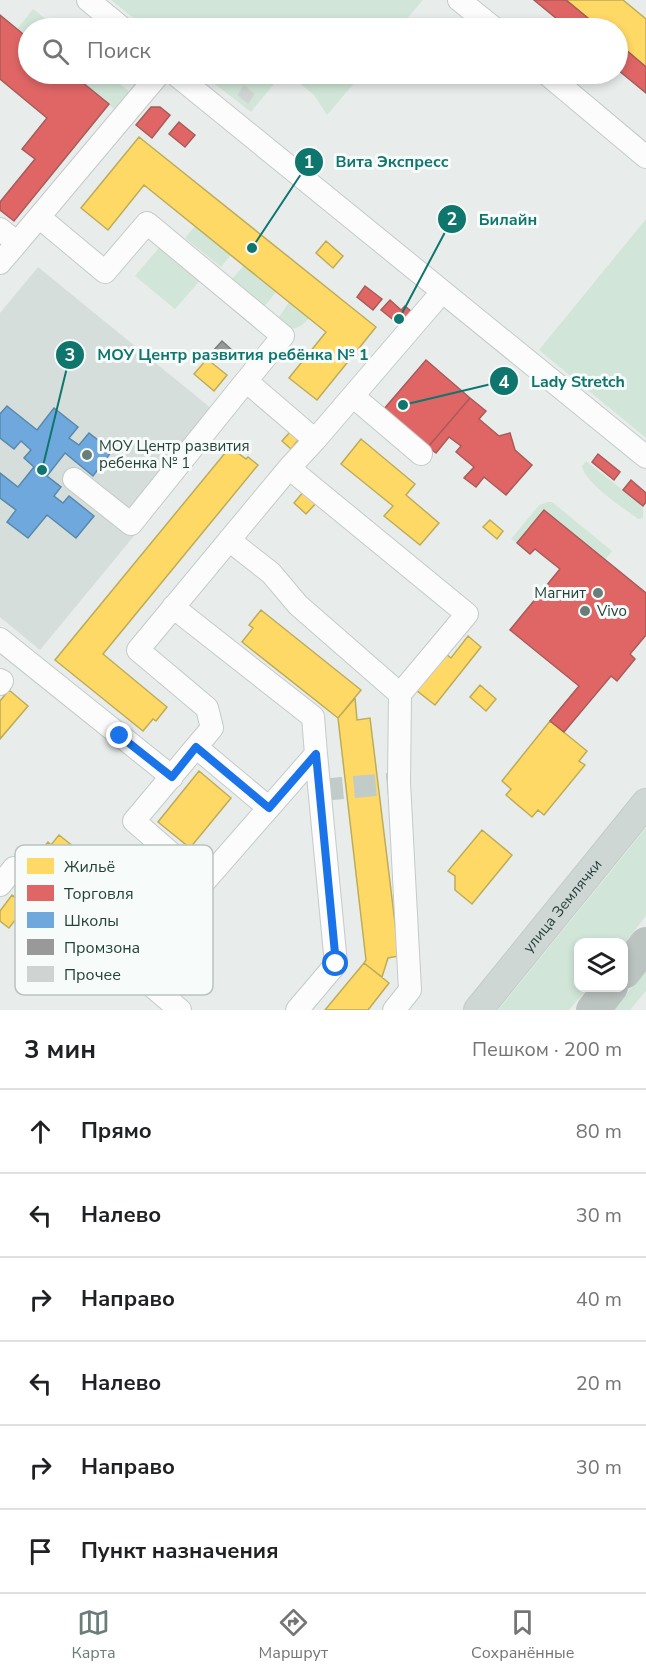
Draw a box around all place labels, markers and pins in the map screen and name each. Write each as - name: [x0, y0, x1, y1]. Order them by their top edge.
- callout: Вита Экспресс: [294, 145, 461, 179]
- callout: Билайн: [437, 202, 549, 236]
- callout: МОУ Центр развития ребёнка № 1: [55, 338, 381, 372]
- callout: Lady Stretch: [489, 364, 637, 398]
- place label: МОУ Центр развития ребенка № 1: [99, 436, 250, 473]
- marker: МОУ Центр развития ребенка № 1: [80, 448, 94, 462]
- place label: Магнит: [534, 583, 586, 603]
- marker: Магнит: [591, 586, 605, 600]
- place label: Vivo: [596, 601, 627, 621]
- marker: Vivo: [578, 604, 592, 618]

